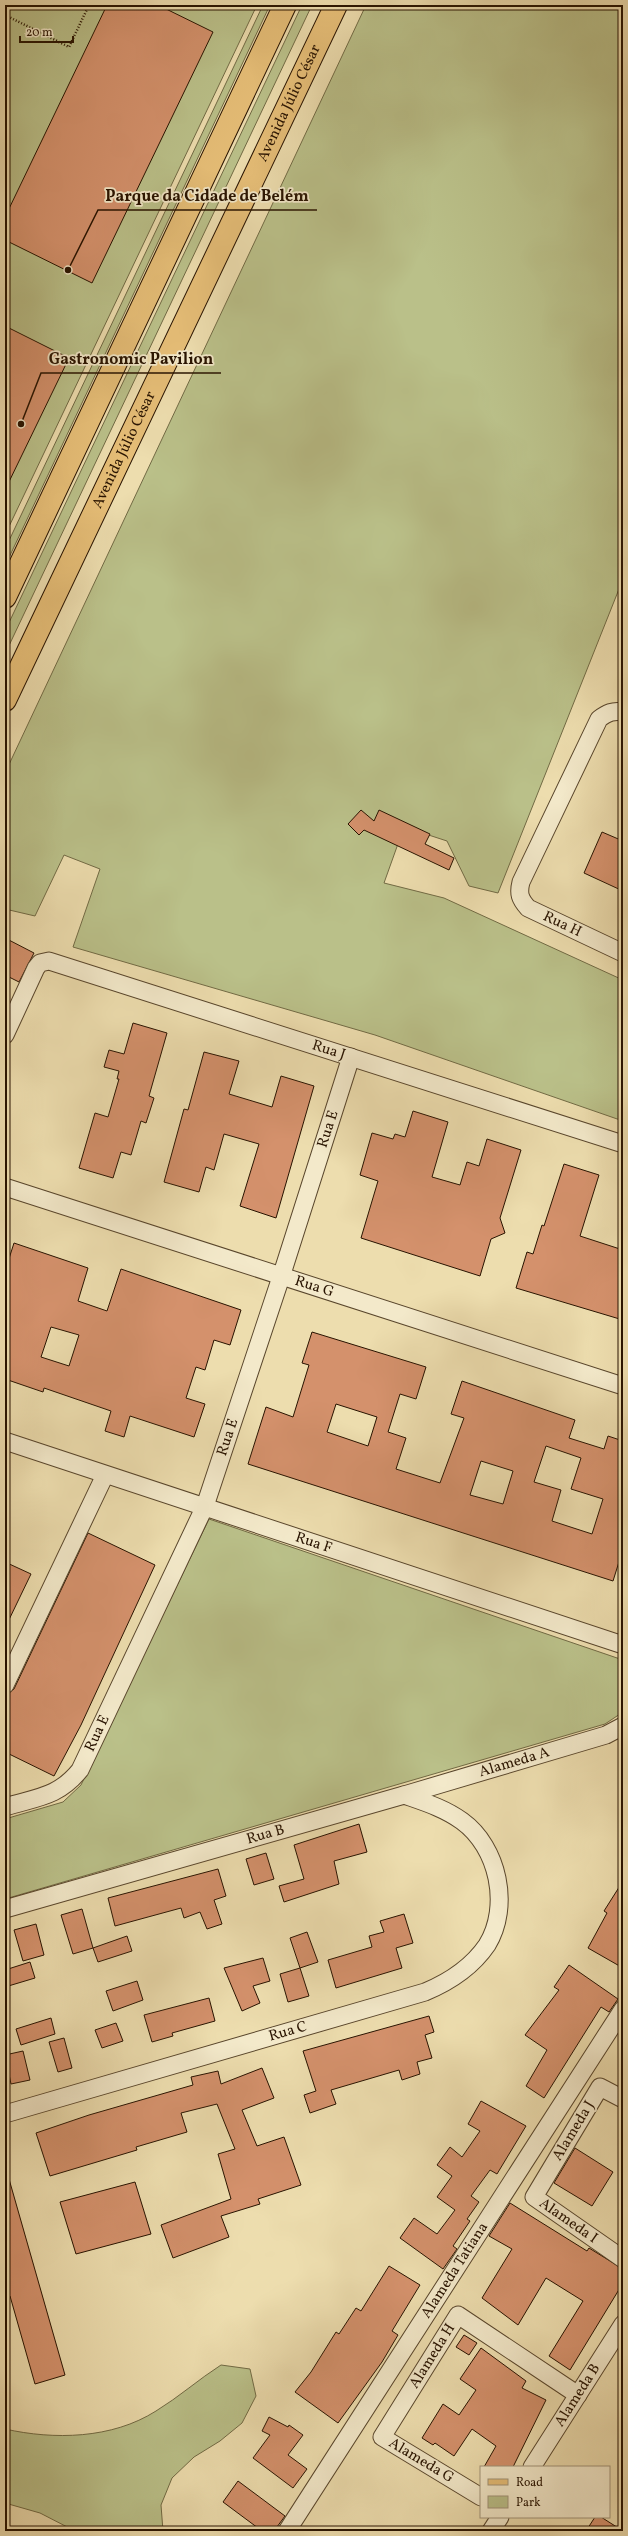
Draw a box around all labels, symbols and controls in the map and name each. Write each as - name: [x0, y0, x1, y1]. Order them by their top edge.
- scale bar: [20, 18, 73, 44]
- text: 20 m: [26, 25, 53, 41]
- street label: Avenida Júlio César: [252, 41, 326, 165]
- callout: Parque da Cidade de Belém: [98, 182, 317, 210]
- text: Parque da Cidade de Belém: [105, 186, 309, 208]
- callout: Gastronomic Pavilion: [41, 345, 221, 373]
- text: Gastronomic Pavilion: [49, 349, 214, 371]
- street label: Avenida Júlio César: [87, 388, 161, 512]
- street label: Rua H: [539, 906, 585, 942]
- street label: Rua J: [309, 1035, 348, 1065]
- street label: Rua E: [312, 1108, 344, 1151]
- street label: Rua G: [292, 1270, 337, 1303]
- street label: Rua E: [212, 1416, 244, 1459]
- street label: Rua F: [292, 1527, 335, 1559]
- street label: Rua E: [80, 1712, 115, 1755]
- street label: Alameda A: [477, 1742, 552, 1783]
- street label: Rua B: [244, 1819, 287, 1850]
- street label: Rua C: [266, 2016, 310, 2047]
- street label: Alameda J: [548, 2097, 600, 2165]
- street label: Alameda I: [535, 2193, 602, 2249]
- street label: Alameda Tatiana: [416, 2218, 493, 2322]
- street label: Alameda H: [404, 2320, 461, 2393]
- street label: Alameda B: [550, 2360, 606, 2431]
- street label: Alameda G: [384, 2433, 458, 2489]
- legend: [480, 2466, 610, 2518]
- text: Road: [516, 2475, 543, 2491]
- text: Park: [516, 2495, 541, 2511]

